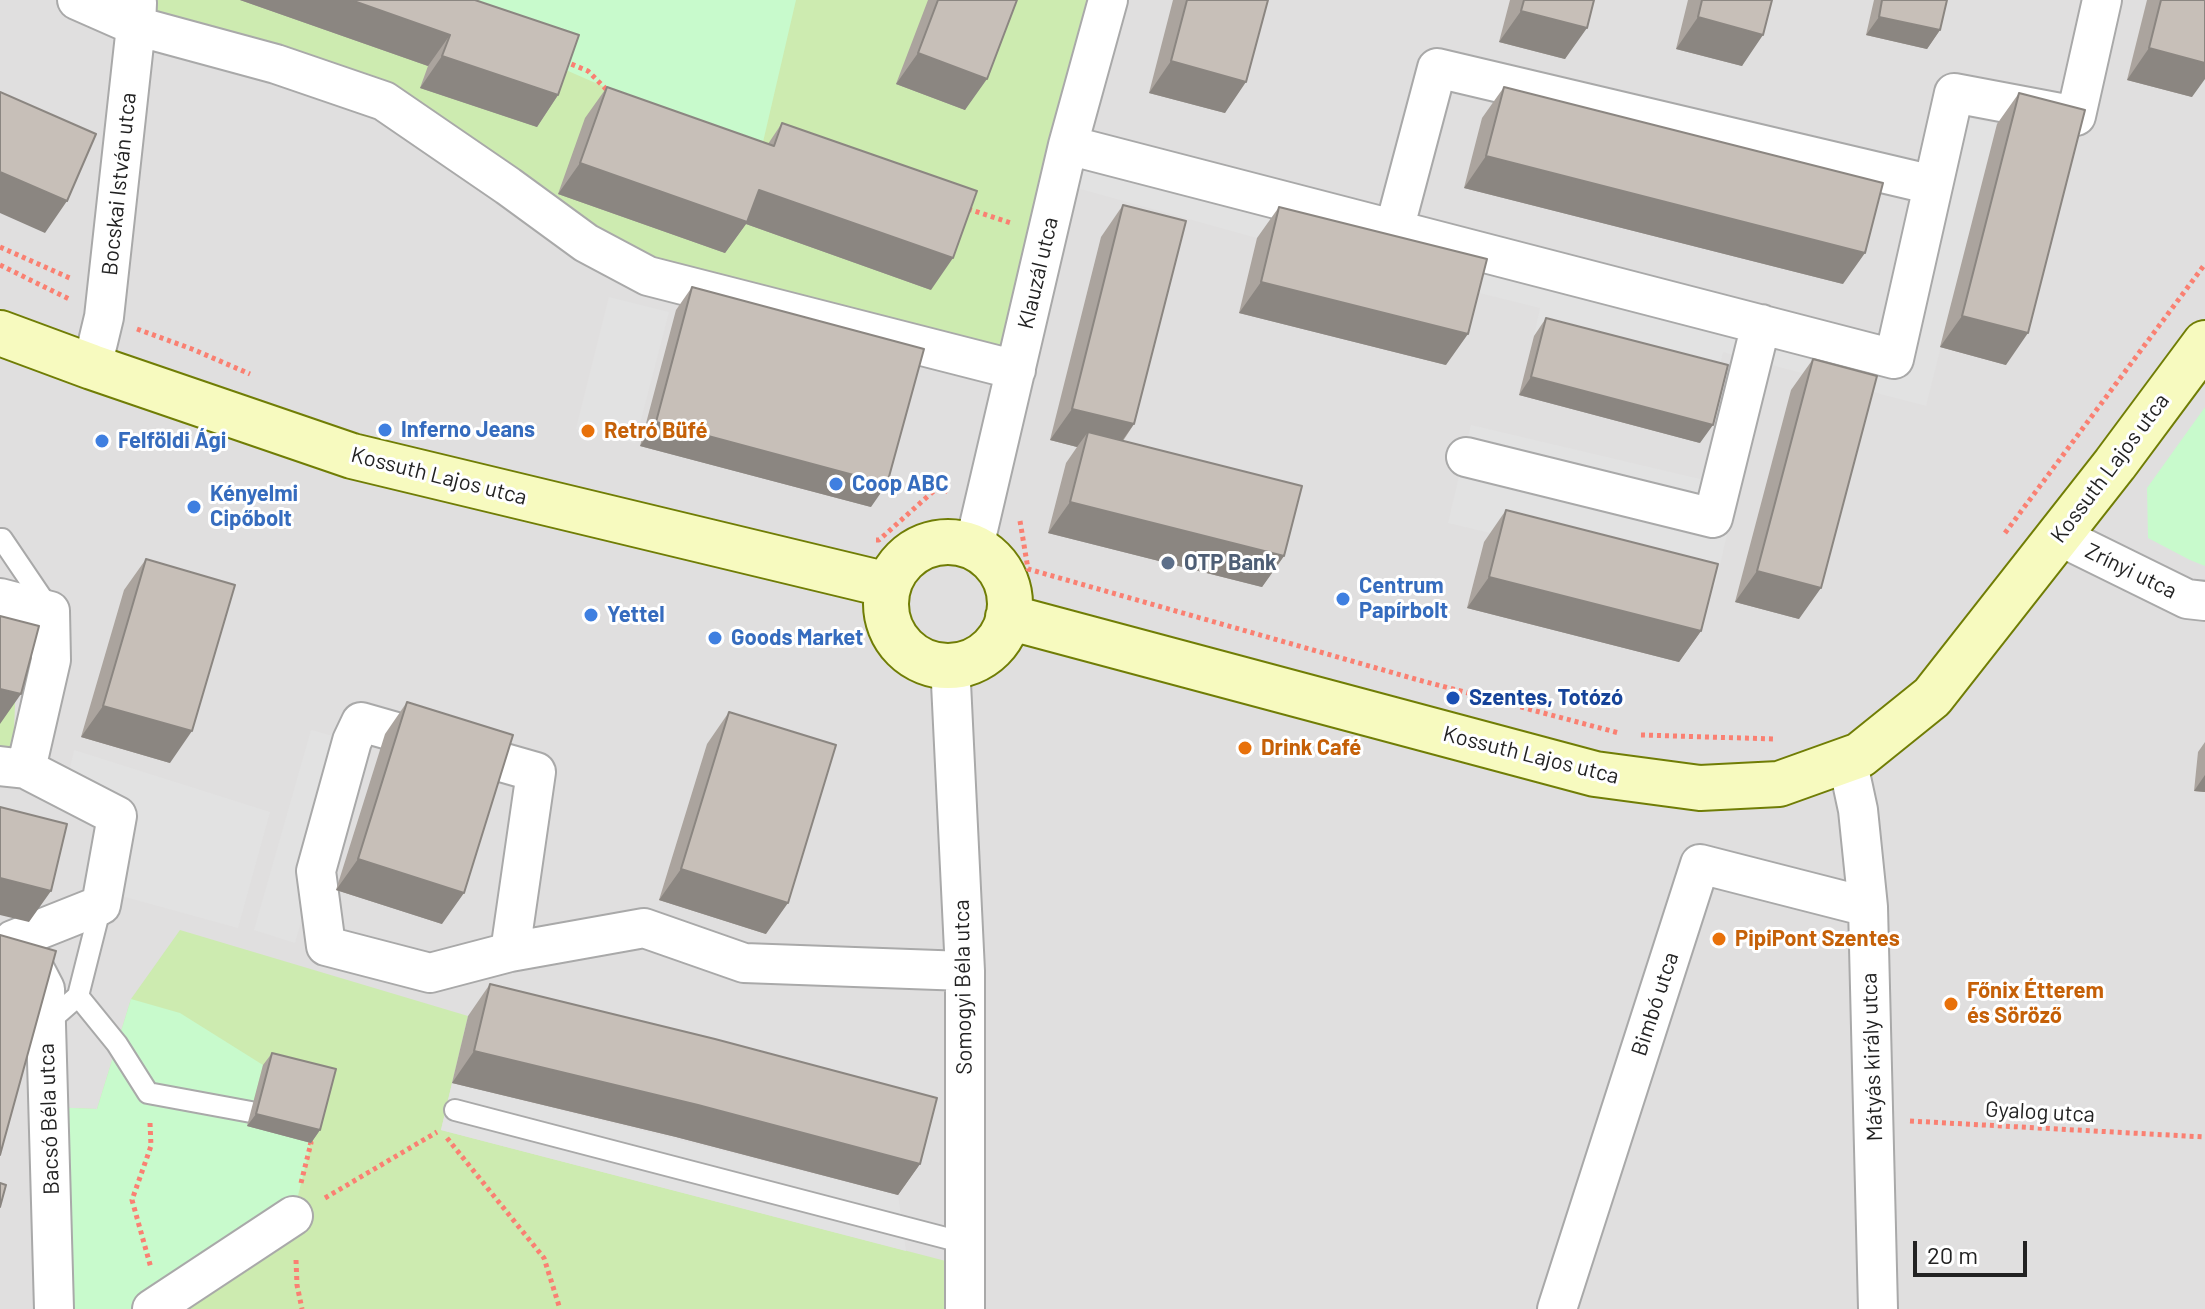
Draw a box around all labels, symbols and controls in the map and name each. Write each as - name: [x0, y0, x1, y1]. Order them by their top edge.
- street label: Bocskai István utca: [96, 91, 142, 277]
- street label: Klauzál utca: [1012, 214, 1064, 332]
- street label: Kossuth Lajos utca: [2045, 388, 2175, 548]
- place label: Inferno Jeans: [401, 417, 535, 443]
- place label: Retró Büfé: [604, 418, 707, 444]
- marker: Inferno Jeans: [376, 421, 394, 439]
- marker: Retró Büfé: [579, 422, 597, 440]
- place label: Felföldi Ági: [118, 428, 226, 454]
- marker: Felföldi Ági: [93, 432, 111, 450]
- street label: Kossuth Lajos utca: [348, 441, 530, 511]
- place label: Coop ABC: [852, 471, 949, 497]
- marker: Coop ABC: [827, 475, 845, 493]
- place label: Kényelmi Cipőbolt: [210, 481, 298, 532]
- marker: Kényelmi Cipőbolt: [185, 498, 203, 516]
- street label: Zrínyi utca: [2081, 537, 2181, 605]
- place label: OTP Bank: [1184, 550, 1277, 576]
- marker: OTP Bank: [1159, 554, 1177, 572]
- place label: Centrum Papírbolt: [1359, 573, 1448, 624]
- marker: Centrum Papírbolt: [1334, 590, 1352, 608]
- place label: Yettel: [607, 602, 665, 628]
- marker: Yettel: [582, 606, 600, 624]
- place label: Goods Market: [731, 625, 863, 651]
- marker: Goods Market: [706, 629, 724, 647]
- place label: Szentes, Totózó: [1469, 685, 1623, 711]
- marker: Szentes, Totózó: [1444, 689, 1462, 707]
- street label: Kossuth Lajos utca: [1440, 720, 1622, 790]
- place label: Drink Café: [1261, 735, 1361, 761]
- marker: Drink Café: [1236, 739, 1254, 757]
- street label: Somogyi Béla utca: [948, 899, 978, 1075]
- place label: PipiPont Szentes: [1735, 926, 1900, 952]
- marker: PipiPont Szentes: [1710, 930, 1728, 948]
- street label: Bimbó utca: [1626, 949, 1684, 1059]
- street label: Mátyás király utca: [1856, 972, 1888, 1142]
- place label: Főnix Étterem és Söröző: [1967, 978, 2104, 1030]
- marker: Főnix Étterem és Söröző: [1942, 995, 1960, 1013]
- street label: Bacsó Béla utca: [33, 1043, 65, 1195]
- street label: Gyalog utca: [1984, 1096, 2096, 1128]
- scale bar: [1917, 1225, 2031, 1275]
- text: 20 m: [1927, 1240, 1978, 1269]

